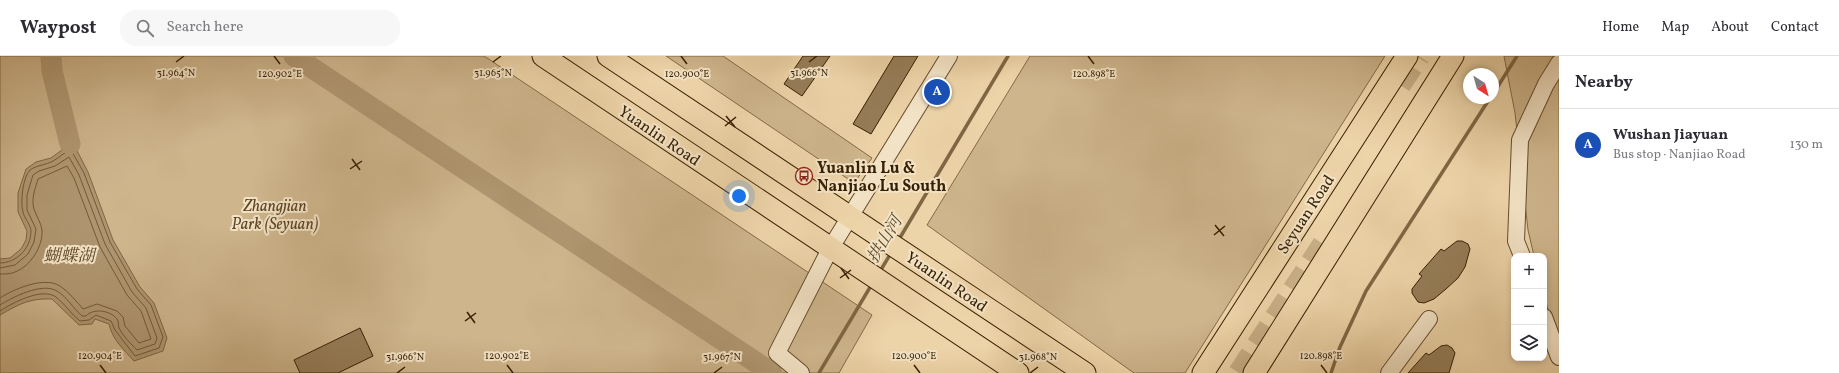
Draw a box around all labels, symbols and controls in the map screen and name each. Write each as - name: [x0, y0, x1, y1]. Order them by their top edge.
- search box: [120, 10, 400, 46]
- text: Waypost: [20, 15, 96, 41]
- icon: search: [134, 17, 156, 39]
- text: Search here: [166, 17, 243, 38]
- text: Home: [1602, 18, 1639, 37]
- text: Map: [1661, 18, 1689, 37]
- text: About: [1711, 18, 1749, 37]
- text: Contact: [1771, 18, 1819, 37]
- text: 31.964°N: [157, 66, 196, 80]
- text: 31.965°N: [474, 66, 513, 80]
- text: 31.966°N: [790, 66, 829, 80]
- text: 120.902°E: [258, 67, 302, 81]
- text: 120.900°E: [665, 67, 709, 81]
- text: 120.898°E: [1073, 67, 1115, 81]
- north arrow: [1463, 68, 1499, 104]
- text: Nearby: [1575, 71, 1633, 94]
- pin: A: [924, 77, 950, 107]
- street label: Yuanlin Road: [614, 101, 704, 172]
- text: Wushan Jiayuan: [1613, 125, 1728, 146]
- text: A: [1583, 136, 1593, 154]
- text: 130 m: [1790, 136, 1823, 154]
- text: Bus stop · Nanjiao Road: [1613, 146, 1746, 164]
- place label: Yuanlin Lu & Nanjiao Lu South: [817, 158, 946, 198]
- bus stop icon: Yuanlin Lu & Nanjiao Lu South: [794, 166, 814, 186]
- street label: Seyuan Road: [1273, 171, 1341, 259]
- your location: [729, 186, 749, 206]
- park label: Zhangjian Park (Seyuan): [232, 196, 319, 236]
- water label: 拱山河: [862, 209, 910, 268]
- water label: 蝴蝶湖: [44, 245, 97, 268]
- street label: Yuanlin Road: [901, 247, 991, 318]
- map controls: [1511, 253, 1547, 361]
- button: +: [1511, 253, 1547, 289]
- button: −: [1511, 289, 1547, 325]
- button: layers: [1511, 325, 1547, 361]
- text: 120.904°E: [78, 349, 122, 363]
- text: 120.902°E: [485, 349, 529, 363]
- text: 120.900°E: [892, 349, 936, 363]
- text: 120.898°E: [1300, 349, 1342, 363]
- text: 31.966°N: [386, 350, 425, 364]
- text: 31.967°N: [703, 350, 742, 364]
- text: 31.968°N: [1019, 350, 1058, 364]

